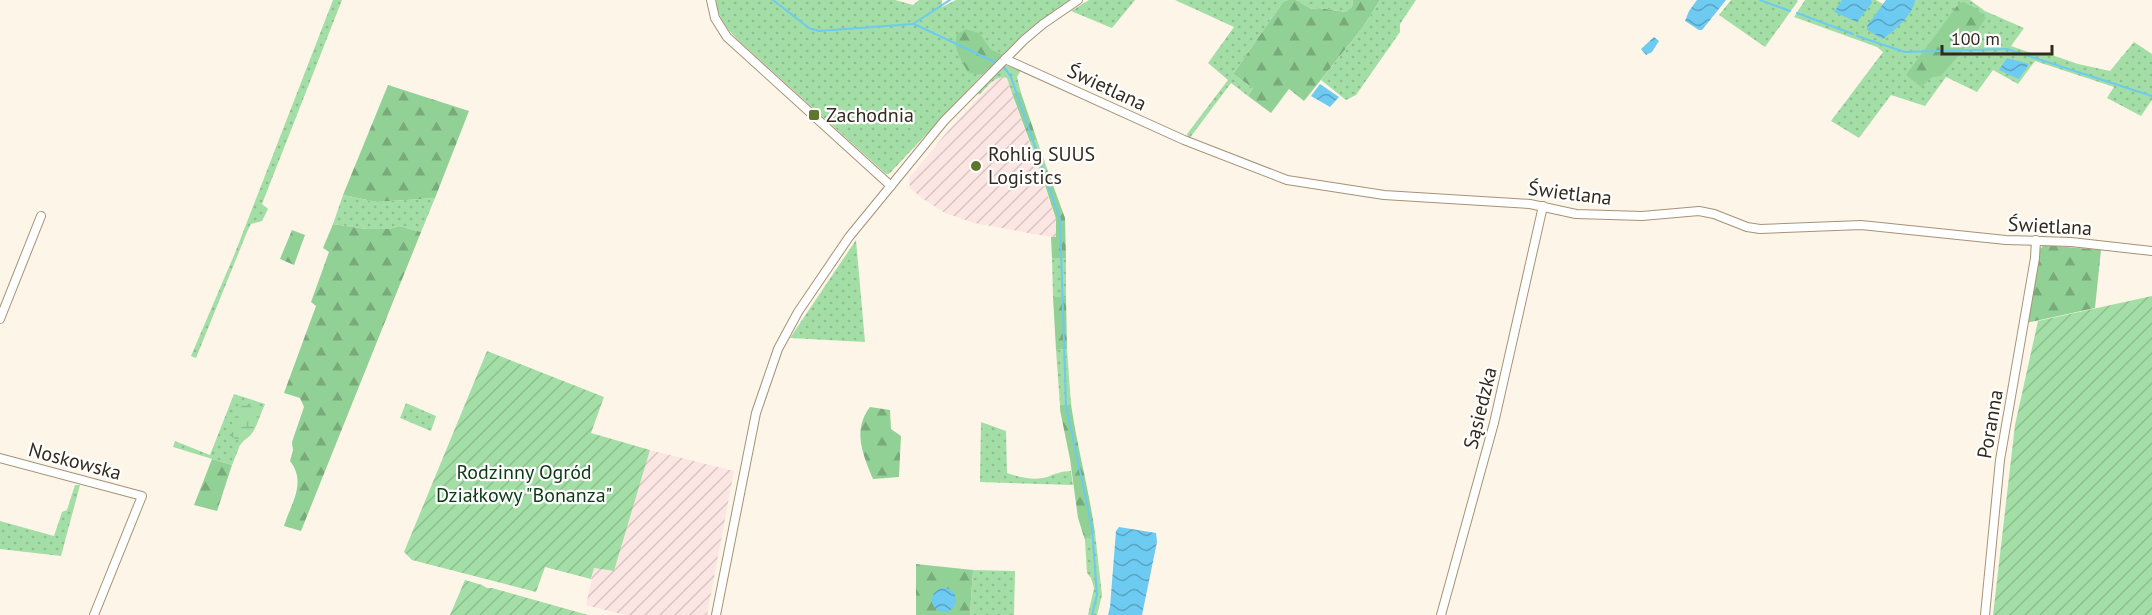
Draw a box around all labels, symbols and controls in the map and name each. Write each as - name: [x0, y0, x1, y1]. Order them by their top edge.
- scale bar: [1942, 18, 2052, 56]
- text: 100 m: [1951, 27, 2000, 50]
- street label: Świetlana: [1063, 57, 1151, 117]
- place label: Zachodnia: [826, 102, 914, 128]
- marker: Zachodnia: [807, 108, 821, 122]
- place label: Rohlig SUUS Logistics: [988, 141, 1095, 190]
- marker: Rohlig SUUS Logistics: [969, 159, 983, 173]
- street label: Świetlana: [1527, 175, 1613, 211]
- street label: Świetlana: [2007, 211, 2093, 241]
- street label: Sąsiedzka: [1457, 364, 1503, 452]
- street label: Poranna: [1971, 387, 2009, 461]
- street label: Noskowska: [26, 436, 124, 486]
- park label: Rodzinny Ogród Działkowy "Bonanza": [436, 459, 612, 508]

